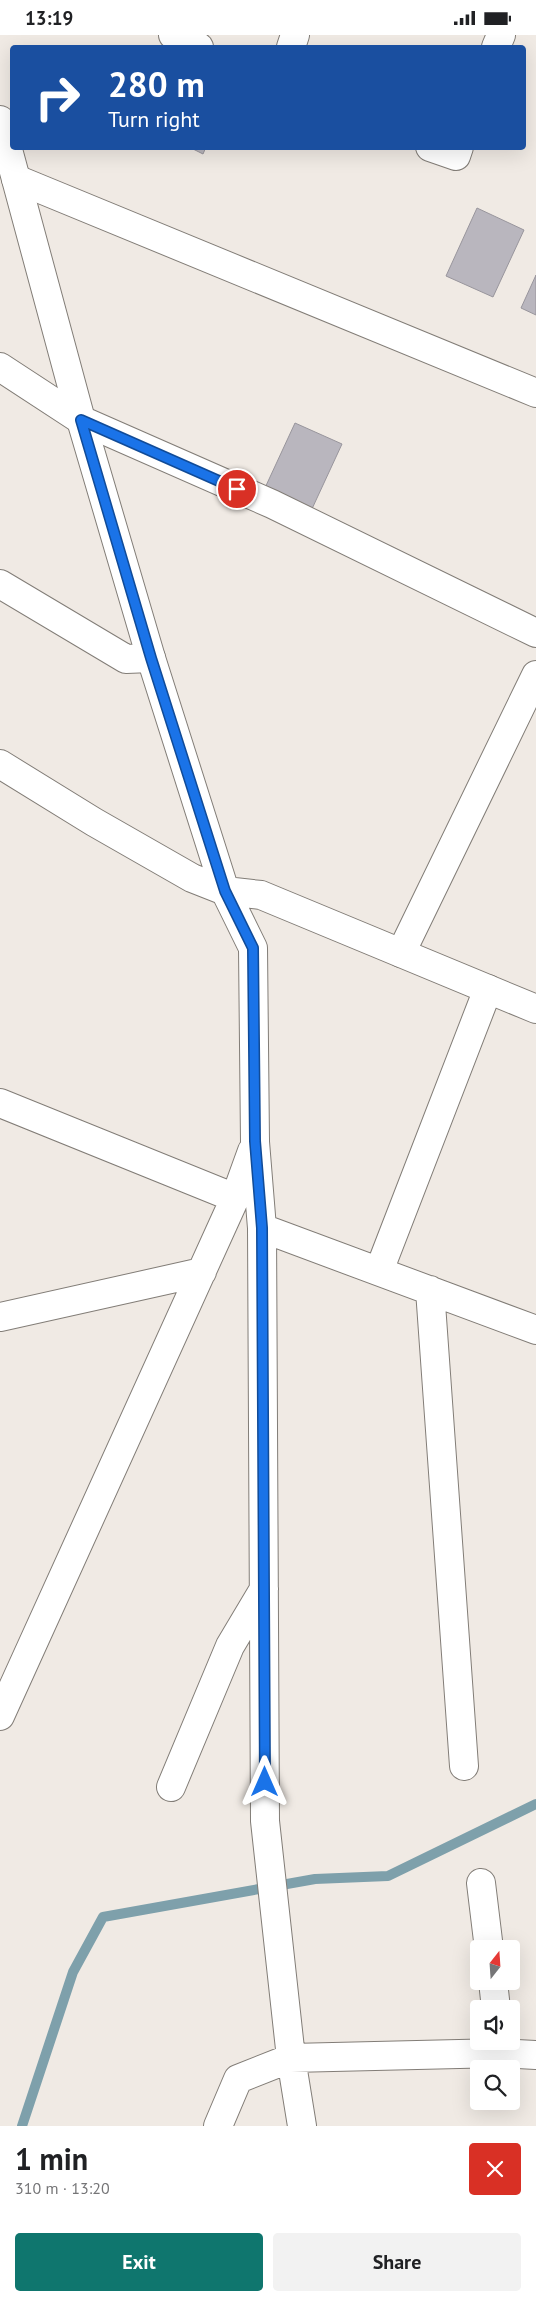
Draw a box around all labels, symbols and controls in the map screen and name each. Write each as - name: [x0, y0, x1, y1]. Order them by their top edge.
- text: 13:19: [25, 6, 73, 30]
- text: 280 m: [108, 61, 205, 107]
- icon: right: [25, 65, 90, 130]
- text: Turn right: [108, 105, 200, 133]
- pin: [216, 468, 258, 510]
- icon: arrive: [223, 475, 251, 503]
- position arrow: [238, 1755, 290, 1807]
- north arrow: [470, 1940, 520, 1990]
- map controls: [470, 1940, 520, 2110]
- button: sound: [470, 2000, 520, 2050]
- button: search: [470, 2060, 520, 2110]
- text: 1 min: [15, 2139, 88, 2178]
- button: close: [469, 2143, 521, 2195]
- text: 310 m · 13:20: [15, 2178, 110, 2198]
- button: Exit: [15, 2233, 263, 2291]
- button: Share: [273, 2233, 521, 2291]

